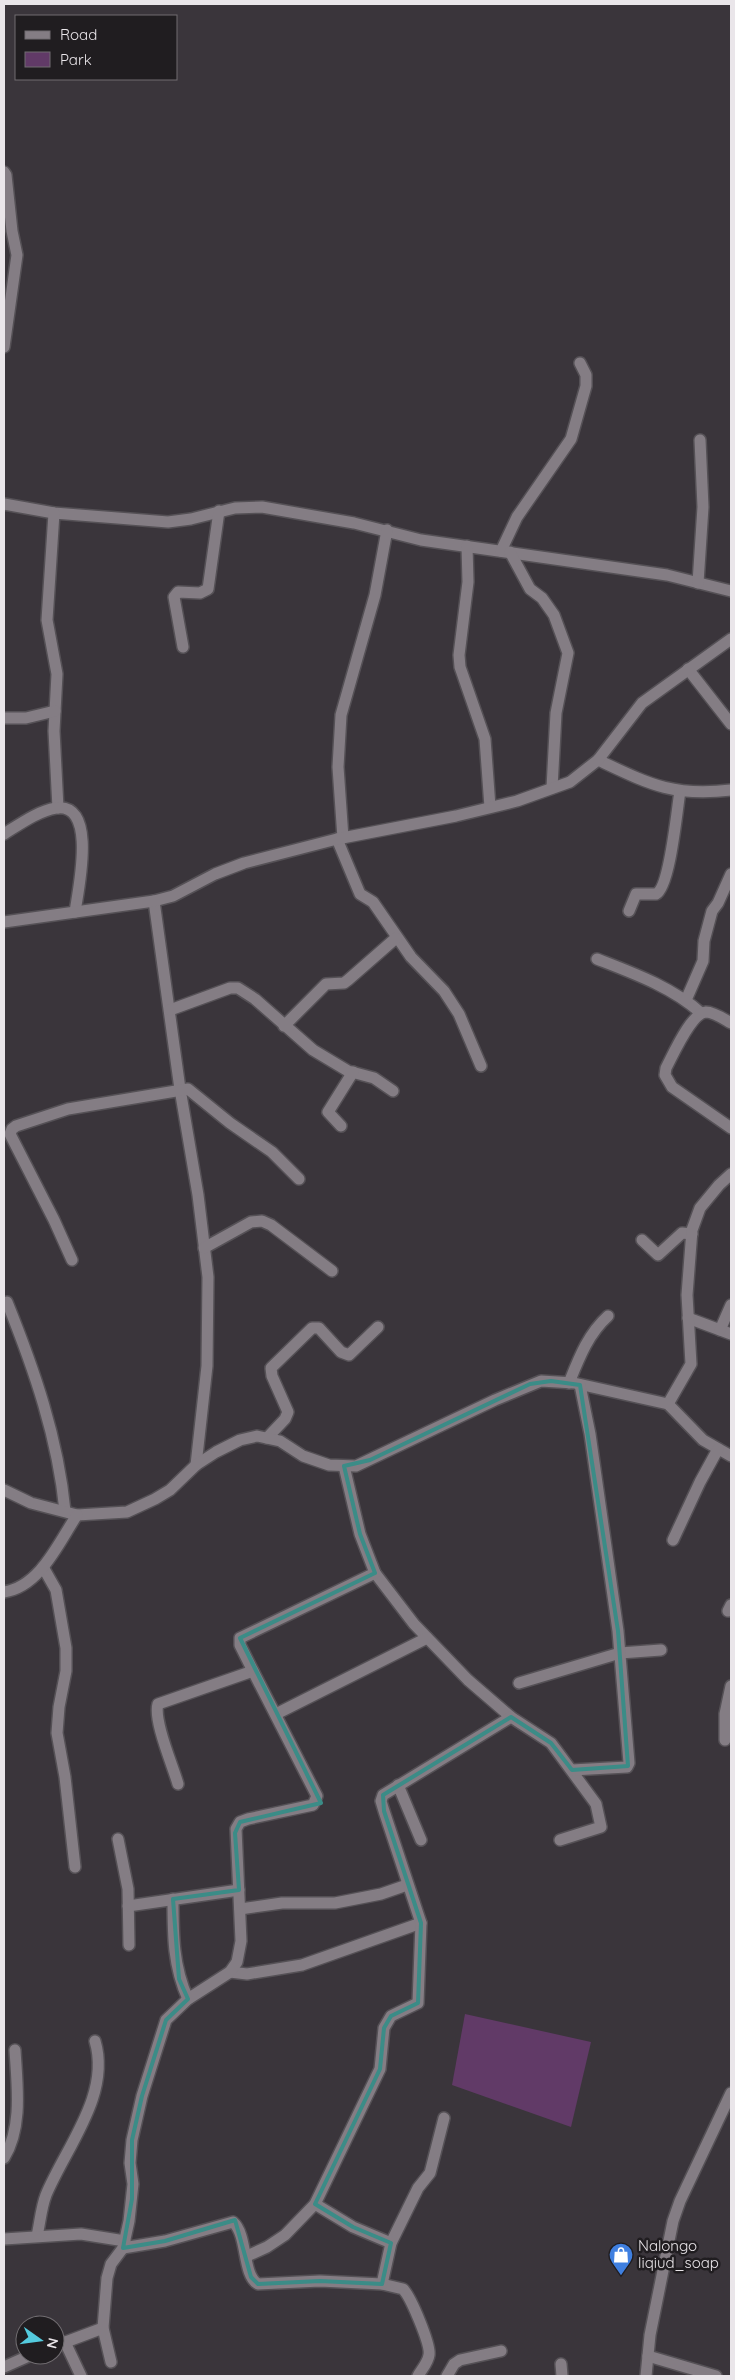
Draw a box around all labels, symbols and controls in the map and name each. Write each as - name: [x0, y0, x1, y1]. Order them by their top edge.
- legend: [15, 15, 178, 80]
- text: Road: [60, 25, 97, 44]
- text: Park: [60, 50, 92, 69]
- place label: Nalongo liqiud_soap: [638, 2236, 719, 2272]
- shop icon: Nalongo liqiud_soap: [608, 2242, 634, 2276]
- north arrow: [15, 2315, 65, 2365]
- text: N: [43, 2336, 63, 2350]

